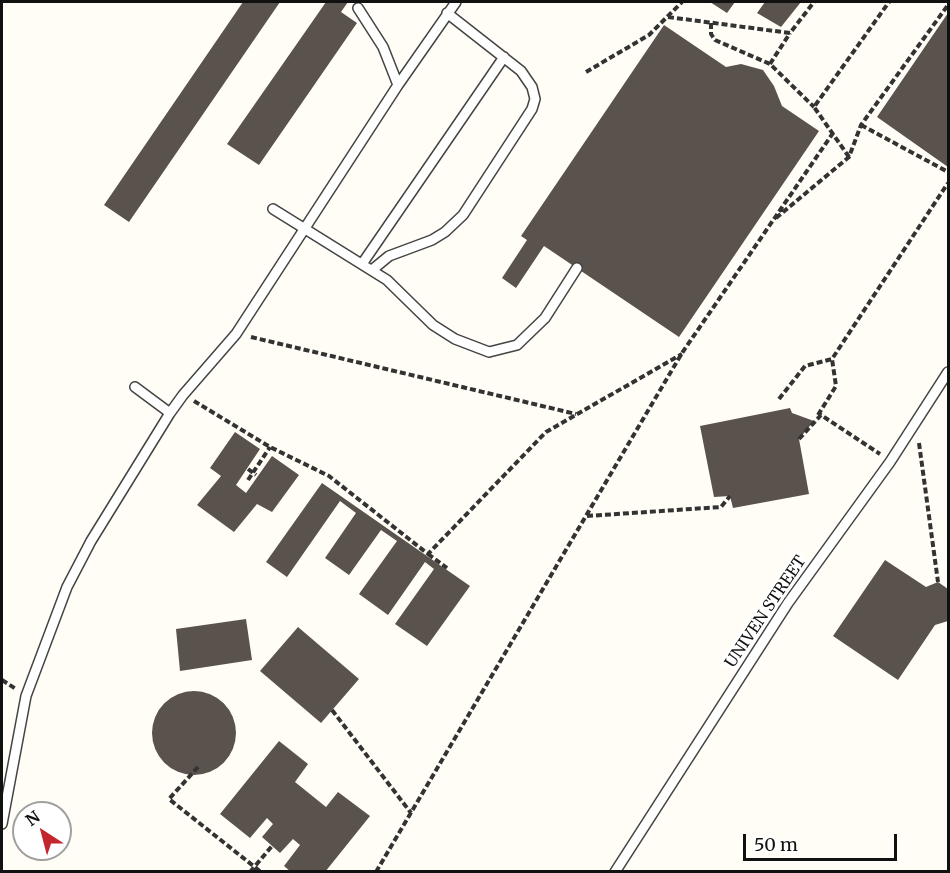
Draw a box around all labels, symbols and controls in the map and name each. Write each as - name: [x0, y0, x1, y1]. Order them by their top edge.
- street label: UNIVEN STREET: [721, 552, 811, 672]
- north arrow: [12, 801, 72, 861]
- text: N: [22, 806, 44, 830]
- scale bar: [746, 822, 900, 860]
- text: 50 m: [754, 833, 798, 856]

